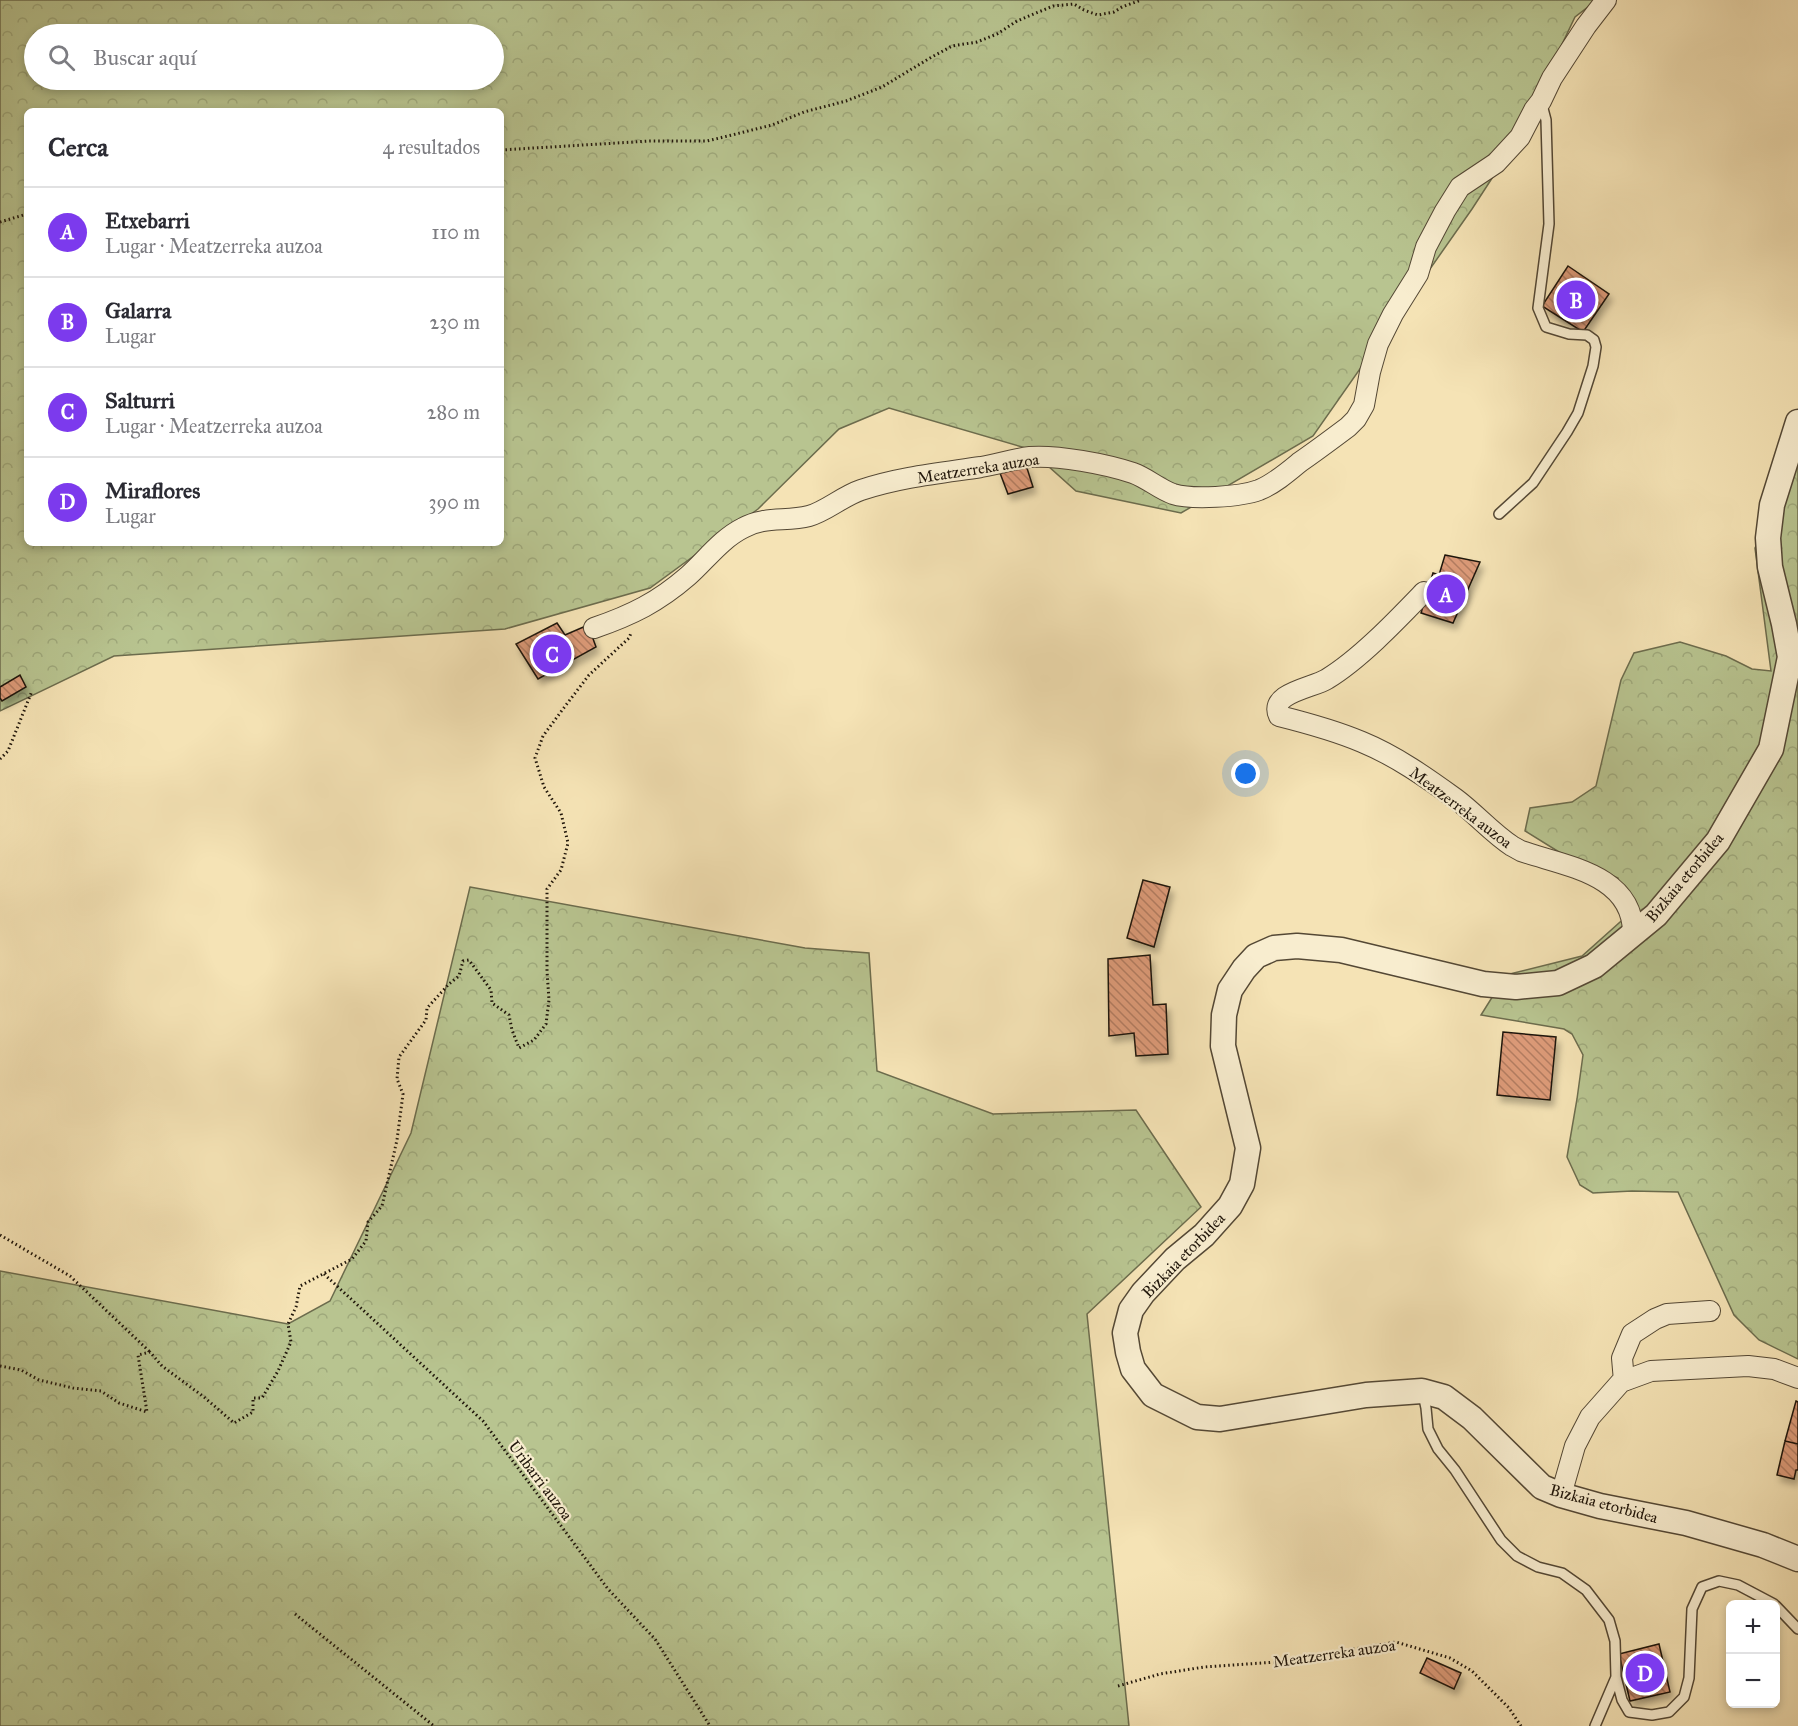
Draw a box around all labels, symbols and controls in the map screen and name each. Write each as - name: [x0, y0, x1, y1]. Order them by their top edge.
- search box: [24, 24, 504, 90]
- icon: search: [45, 41, 78, 74]
- text: Buscar aquí: [93, 44, 196, 71]
- text: Cerca: [48, 131, 108, 163]
- text: 4 resultados: [382, 135, 480, 159]
- text: Etxebarri: [105, 207, 190, 234]
- text: A: [61, 220, 74, 244]
- text: 110 m: [432, 220, 480, 244]
- text: Lugar · Meatzerreka auzoa: [105, 234, 323, 258]
- pin: B: [1556, 278, 1596, 322]
- text: Galarra: [105, 297, 171, 324]
- text: B: [61, 310, 74, 334]
- text: 230 m: [429, 310, 480, 334]
- text: Lugar: [105, 324, 156, 348]
- text: Salturri: [105, 387, 175, 414]
- text: C: [61, 400, 74, 424]
- text: 280 m: [427, 400, 480, 424]
- text: Lugar · Meatzerreka auzoa: [105, 414, 323, 438]
- street label: Meatzerreka auzoa: [916, 449, 1041, 488]
- text: Miraflores: [105, 477, 200, 504]
- text: D: [60, 490, 75, 514]
- text: 390 m: [429, 490, 480, 514]
- text: Lugar: [105, 504, 156, 528]
- pin: A: [1426, 572, 1466, 616]
- pin: C: [532, 632, 572, 676]
- your location: [1231, 759, 1260, 788]
- street label: Meatzerreka auzoa: [1406, 763, 1516, 852]
- street label: Bizkaia etorbidea: [1641, 828, 1728, 926]
- street label: Bizkaia etorbidea: [1138, 1209, 1229, 1302]
- street label: Uribarri auzoa: [505, 1437, 577, 1524]
- street label: Bizkaia etorbidea: [1548, 1480, 1660, 1527]
- map controls: [1726, 1600, 1780, 1708]
- button: +: [1726, 1600, 1780, 1654]
- street label: Meatzerreka auzoa: [1272, 1635, 1397, 1671]
- pin: D: [1626, 1650, 1664, 1696]
- button: −: [1726, 1654, 1780, 1708]

